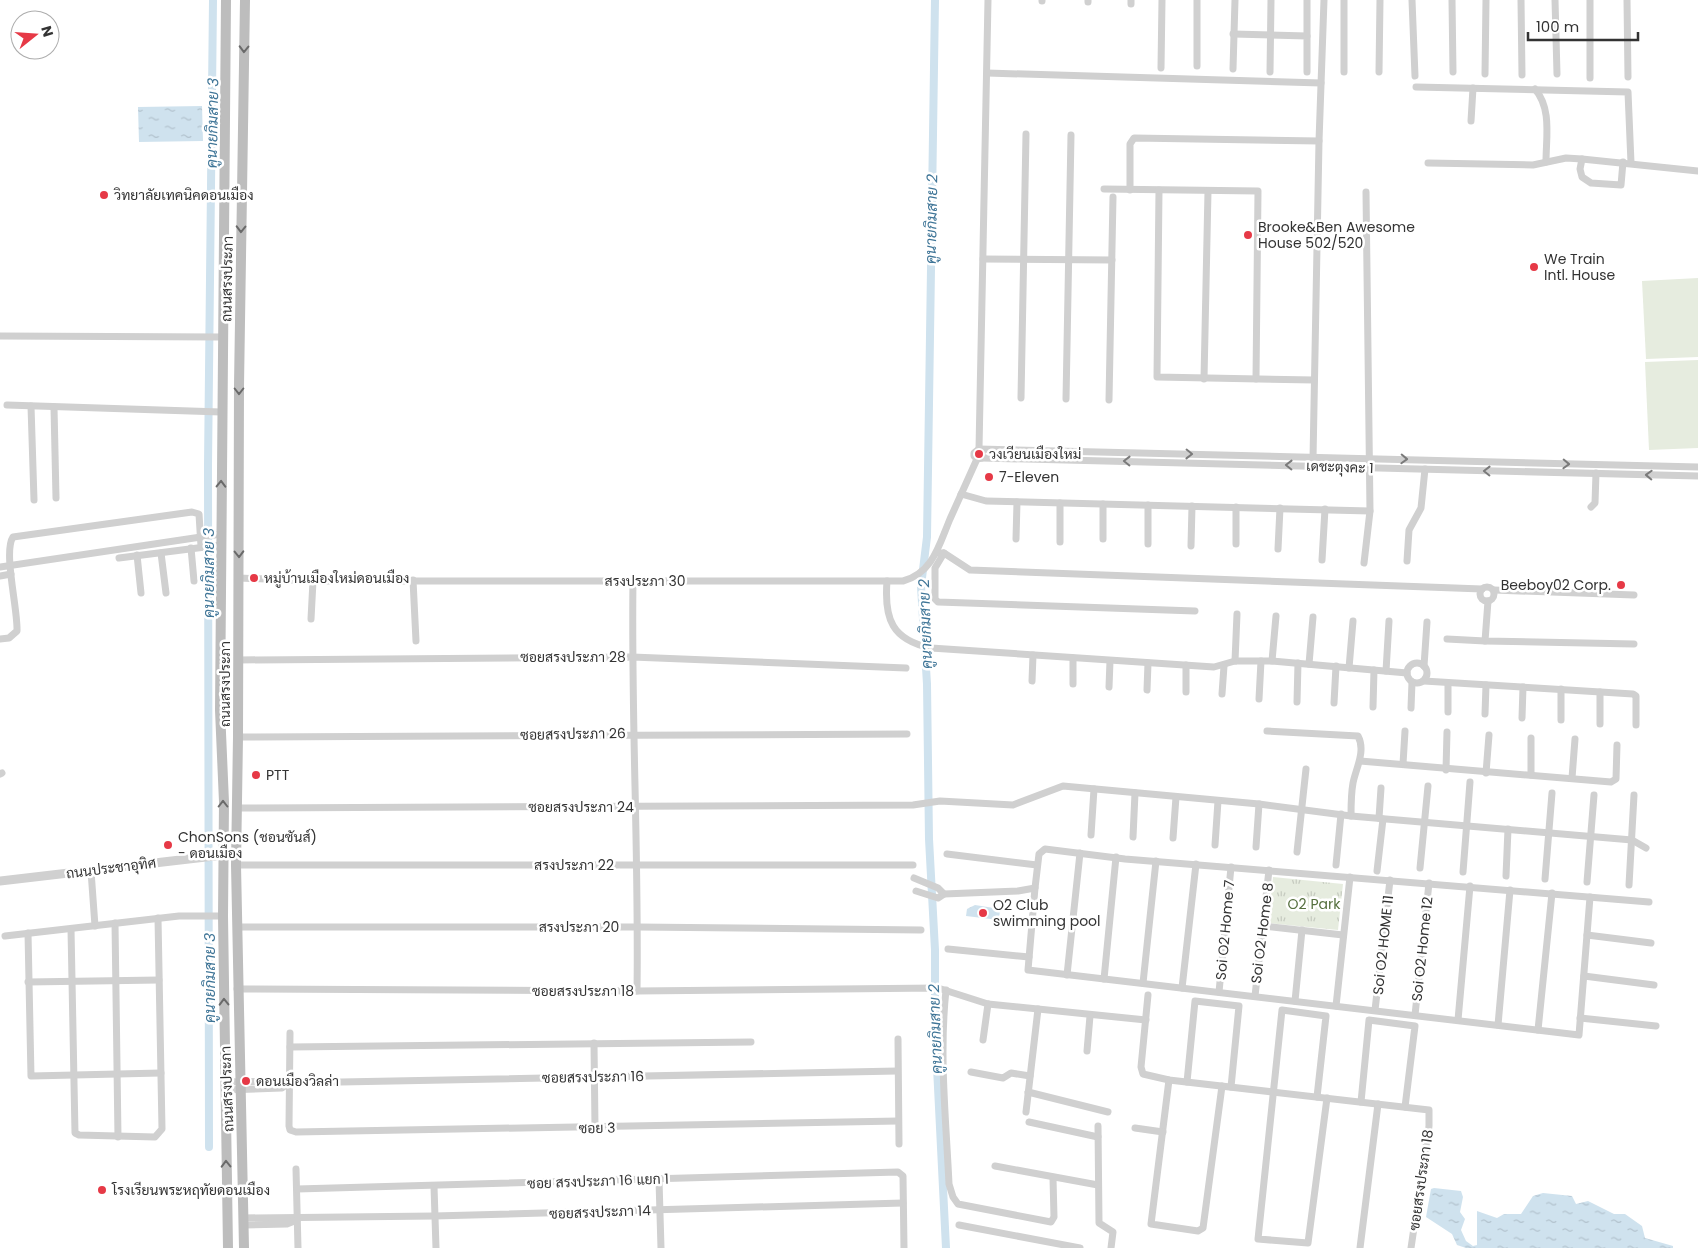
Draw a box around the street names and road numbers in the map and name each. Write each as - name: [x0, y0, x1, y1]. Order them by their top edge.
- street label: ถนนสรงประภา: [216, 236, 238, 322]
- street label: เดชะตุงคะ 1: [1306, 456, 1374, 478]
- street label: สรงประภา 30: [605, 571, 685, 591]
- street label: ถนนสรงประภา: [215, 641, 235, 727]
- street label: ซอยสรงประภา 28: [520, 647, 626, 667]
- street label: ซอยสรงประภา 26: [520, 723, 626, 745]
- street label: ซอยสรงประภา 24: [528, 797, 634, 817]
- street label: ถนนประชาอุทิศ: [65, 853, 157, 883]
- street label: สรงประภา 22: [534, 855, 614, 875]
- street label: Soi O2 Home 7: [1211, 879, 1239, 981]
- street label: Soi O2 Home 8: [1246, 881, 1278, 985]
- street label: Soi O2 HOME 11: [1368, 894, 1398, 996]
- street label: Soi O2 Home 12: [1407, 896, 1437, 1002]
- street label: สรงประภา 20: [539, 917, 619, 937]
- street label: ซอยสรงประภา 18: [532, 981, 634, 1001]
- street label: ถนนสรงประภา: [216, 1046, 238, 1132]
- street label: ซอยสรงประภา 16: [542, 1066, 644, 1088]
- street label: ซอย 3: [578, 1118, 616, 1138]
- street label: ซอยสรงประภา 18: [1404, 1128, 1438, 1232]
- street label: ซอย สรงประภา 16 แยก 1: [527, 1169, 669, 1193]
- street label: ซอยสรงประภา 14: [549, 1200, 651, 1224]

